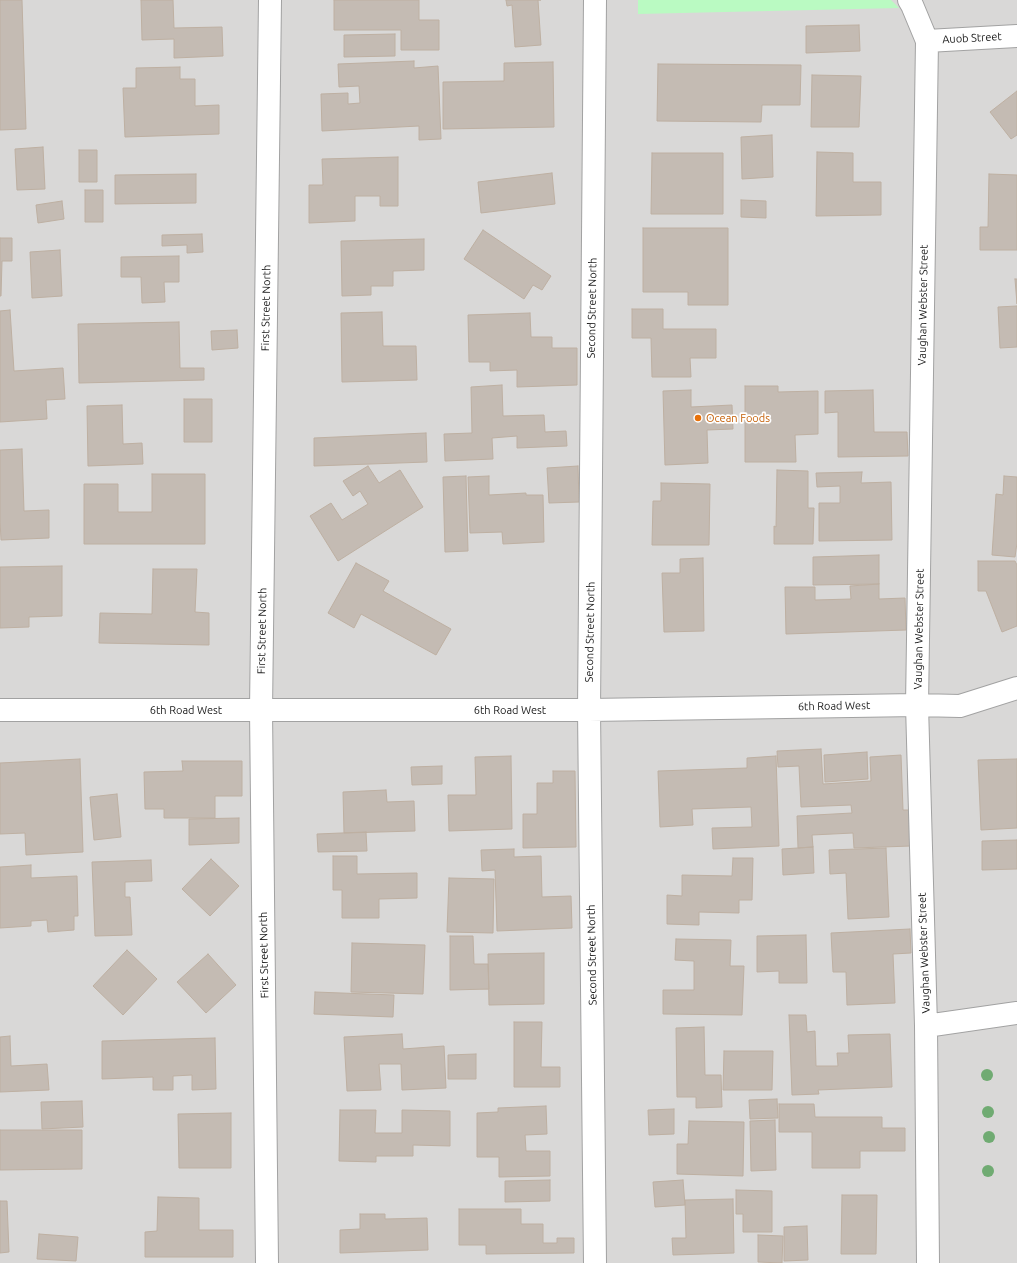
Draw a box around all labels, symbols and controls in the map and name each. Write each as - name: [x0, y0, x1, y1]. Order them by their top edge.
- street label: Auob Street: [942, 30, 1002, 46]
- street label: Vaughan Webster Street: [915, 244, 931, 366]
- street label: Second Street North: [585, 257, 599, 359]
- street label: First Street North: [259, 265, 273, 351]
- place label: Ocean Foods: [706, 411, 770, 425]
- marker: Ocean Foods: [693, 413, 703, 423]
- street label: Vaughan Webster Street: [911, 568, 927, 690]
- street label: Second Street North: [583, 581, 597, 683]
- street label: First Street North: [255, 588, 269, 674]
- street label: 6th Road West: [798, 699, 870, 713]
- street label: 6th Road West: [150, 703, 222, 717]
- street label: 6th Road West: [474, 703, 546, 717]
- street label: Vaughan Webster Street: [915, 892, 933, 1014]
- street label: Second Street North: [585, 904, 599, 1006]
- street label: First Street North: [257, 912, 271, 998]

